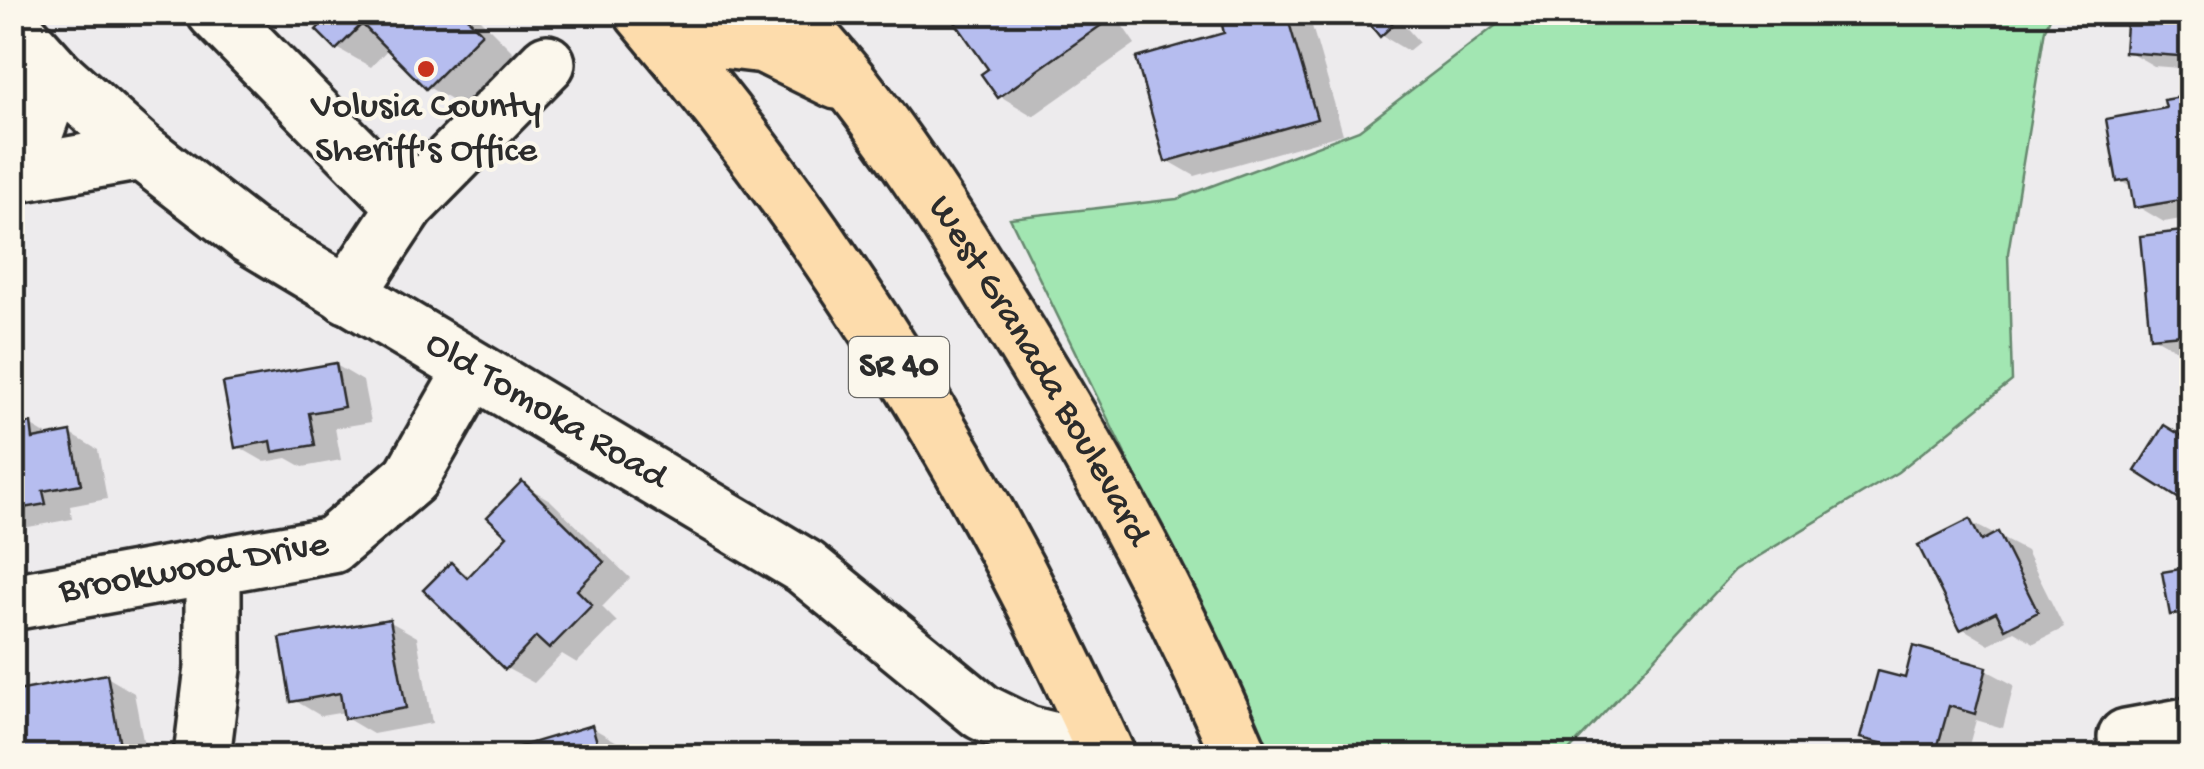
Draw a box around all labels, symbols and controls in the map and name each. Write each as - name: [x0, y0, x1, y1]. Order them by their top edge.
- marker: Volusia County Sheriff's Office: [415, 58, 437, 80]
- place label: Volusia County Sheriff's Office: [310, 86, 541, 174]
- street label: West Granada Boulevard: [916, 189, 1160, 556]
- street label: Old Tomoka Road: [417, 323, 677, 503]
- road number: SR 40: [849, 337, 949, 397]
- street label: Brookwood Drive: [55, 524, 332, 615]

